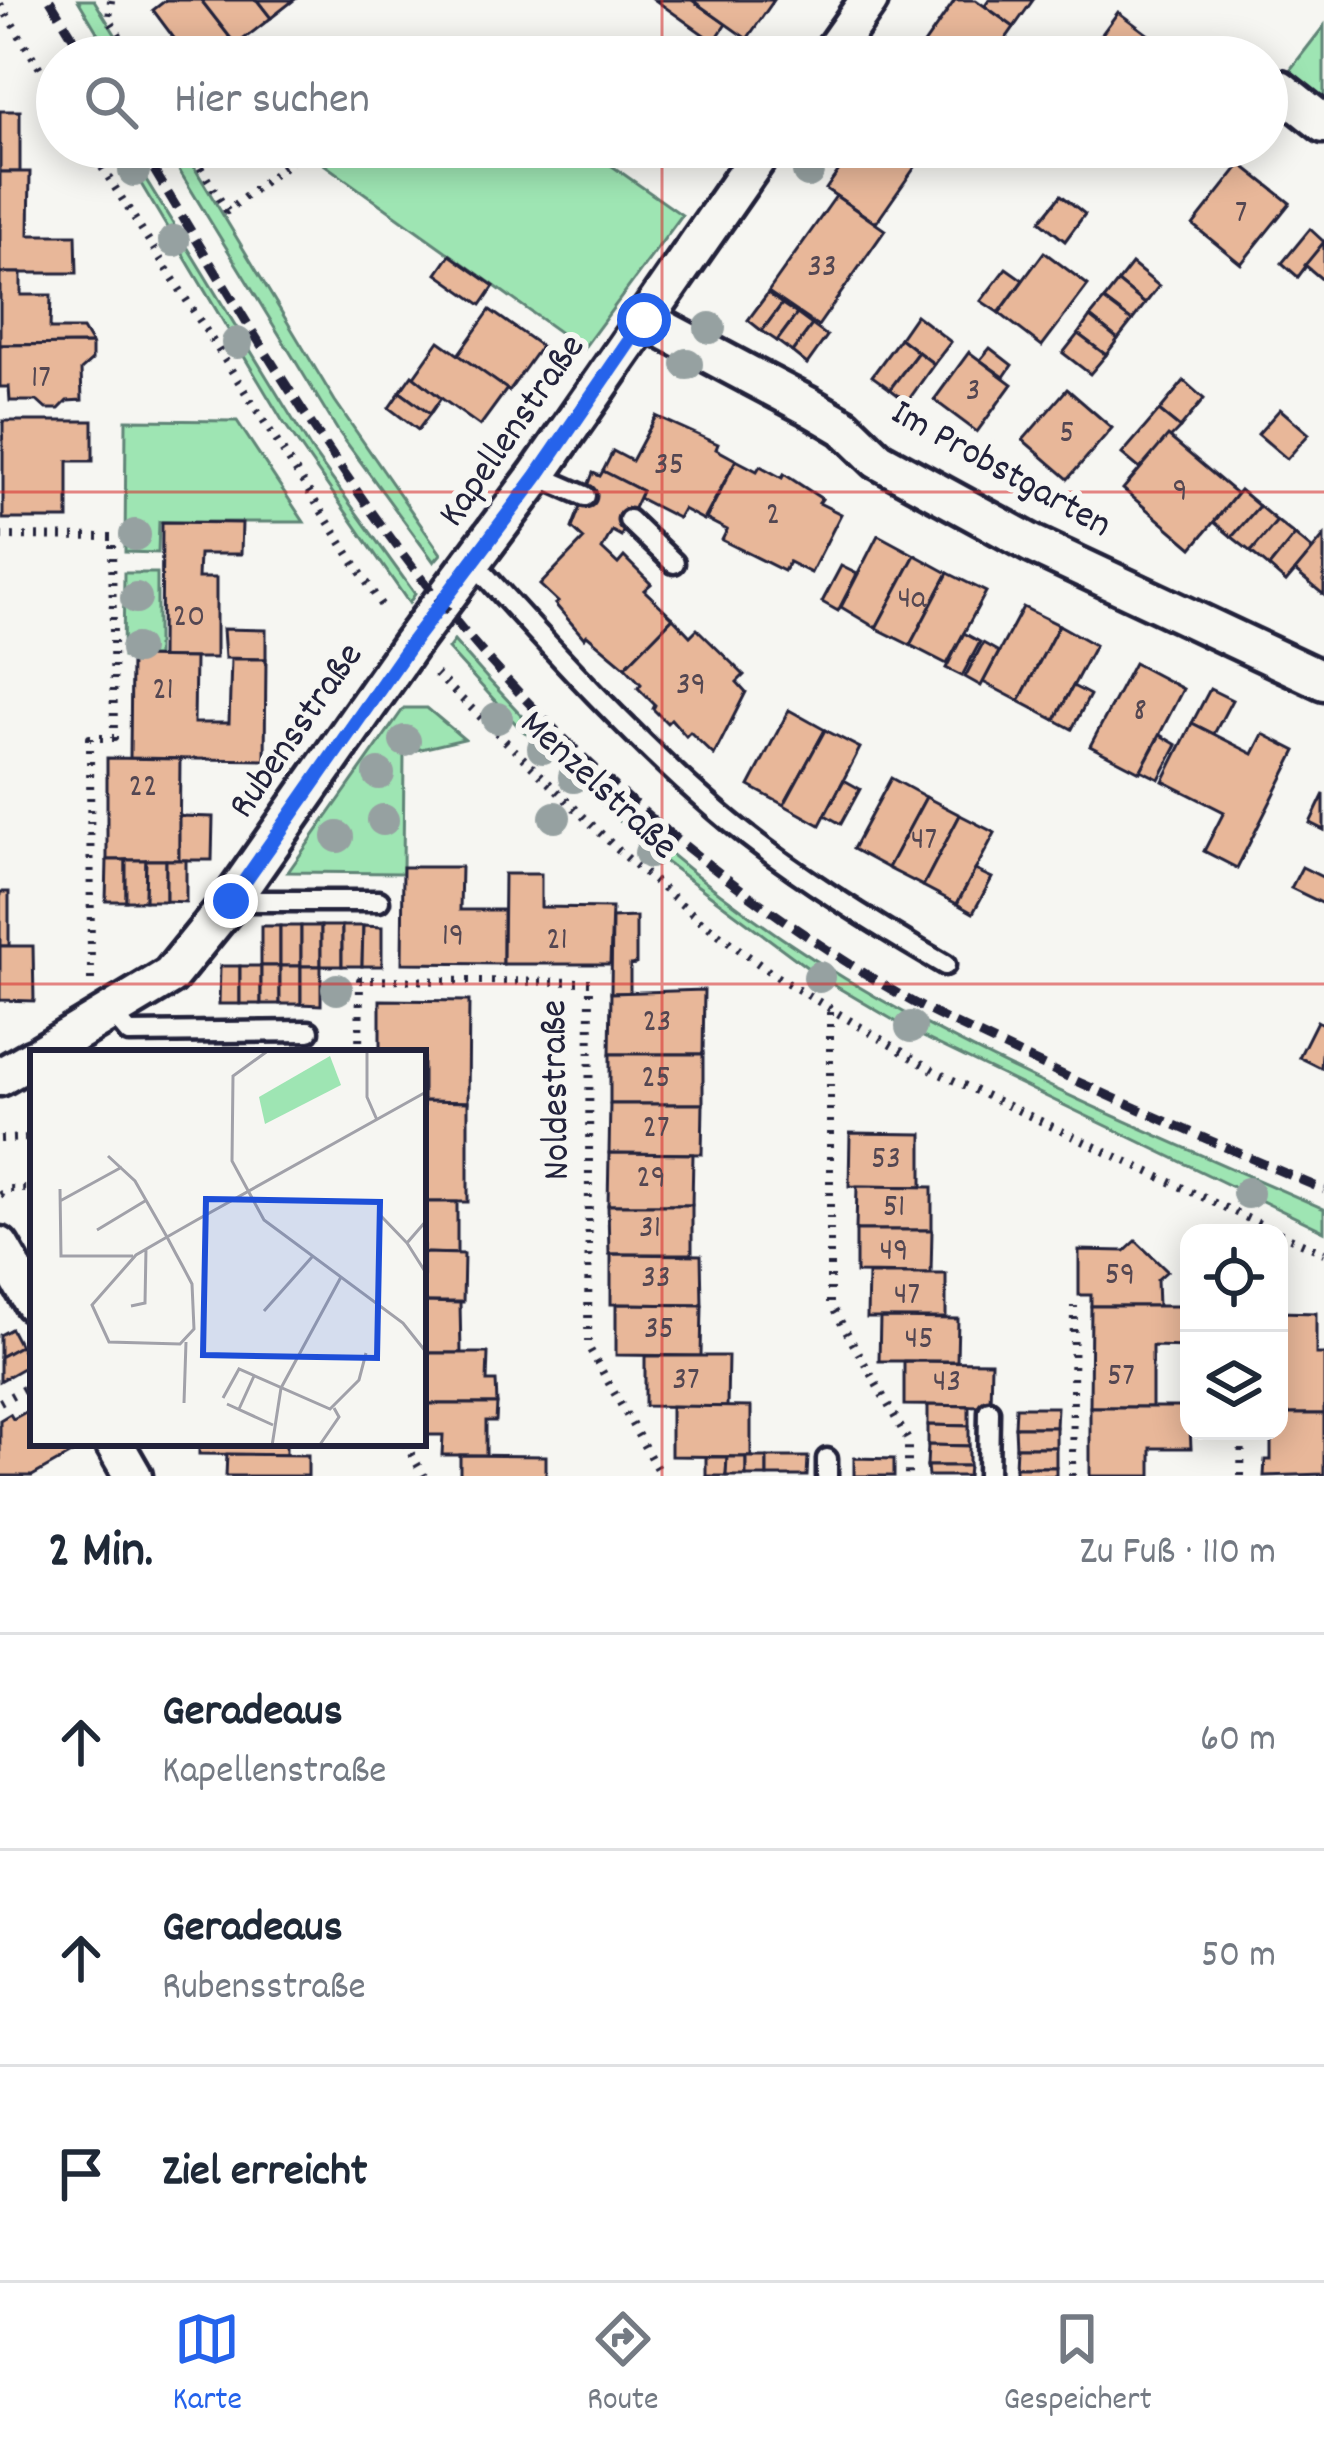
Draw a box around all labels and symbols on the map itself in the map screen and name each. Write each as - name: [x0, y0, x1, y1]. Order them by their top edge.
- house number: 7: [1235, 191, 1247, 238]
- house number: 33: [807, 245, 837, 292]
- route start: [617, 293, 671, 347]
- street label: Kapellenstraße: [427, 324, 601, 540]
- house number: 17: [31, 356, 51, 403]
- house number: 3: [966, 369, 980, 416]
- street label: Im Probstgarten: [880, 388, 1120, 554]
- house number: 5: [1059, 411, 1075, 458]
- house number: 35: [654, 443, 684, 490]
- house number: 9: [1172, 469, 1188, 516]
- house number: 2: [766, 493, 780, 540]
- house number: 4a: [897, 577, 927, 624]
- house number: 20: [173, 595, 205, 642]
- street label: Rubensstraße: [217, 633, 379, 831]
- house number: 39: [676, 663, 706, 710]
- house number: 21: [152, 668, 174, 715]
- house number: 8: [1133, 689, 1147, 736]
- street label: Menzelstraße: [506, 699, 688, 875]
- house number: 22: [129, 765, 157, 812]
- house number: 47: [911, 818, 937, 865]
- route end: [204, 874, 258, 928]
- house number: 19: [442, 914, 464, 961]
- house number: 21: [546, 918, 568, 965]
- street label: Noldestraße: [529, 999, 587, 1181]
- house number: 23: [642, 1000, 672, 1047]
- inset map: [30, 1050, 426, 1446]
- house number: 25: [641, 1056, 671, 1103]
- house number: 27: [642, 1106, 670, 1153]
- house number: 53: [871, 1137, 901, 1184]
- house number: 29: [636, 1156, 666, 1203]
- house number: 51: [883, 1185, 905, 1232]
- house number: 31: [639, 1206, 661, 1253]
- house number: 49: [880, 1229, 908, 1276]
- house number: 59: [1105, 1253, 1135, 1300]
- house number: 33: [641, 1256, 671, 1303]
- house number: 47: [894, 1273, 920, 1320]
- house number: 35: [644, 1307, 674, 1354]
- house number: 45: [905, 1317, 933, 1364]
- house number: 57: [1107, 1354, 1135, 1401]
- house number: 37: [672, 1358, 700, 1405]
- house number: 43: [933, 1360, 961, 1407]

